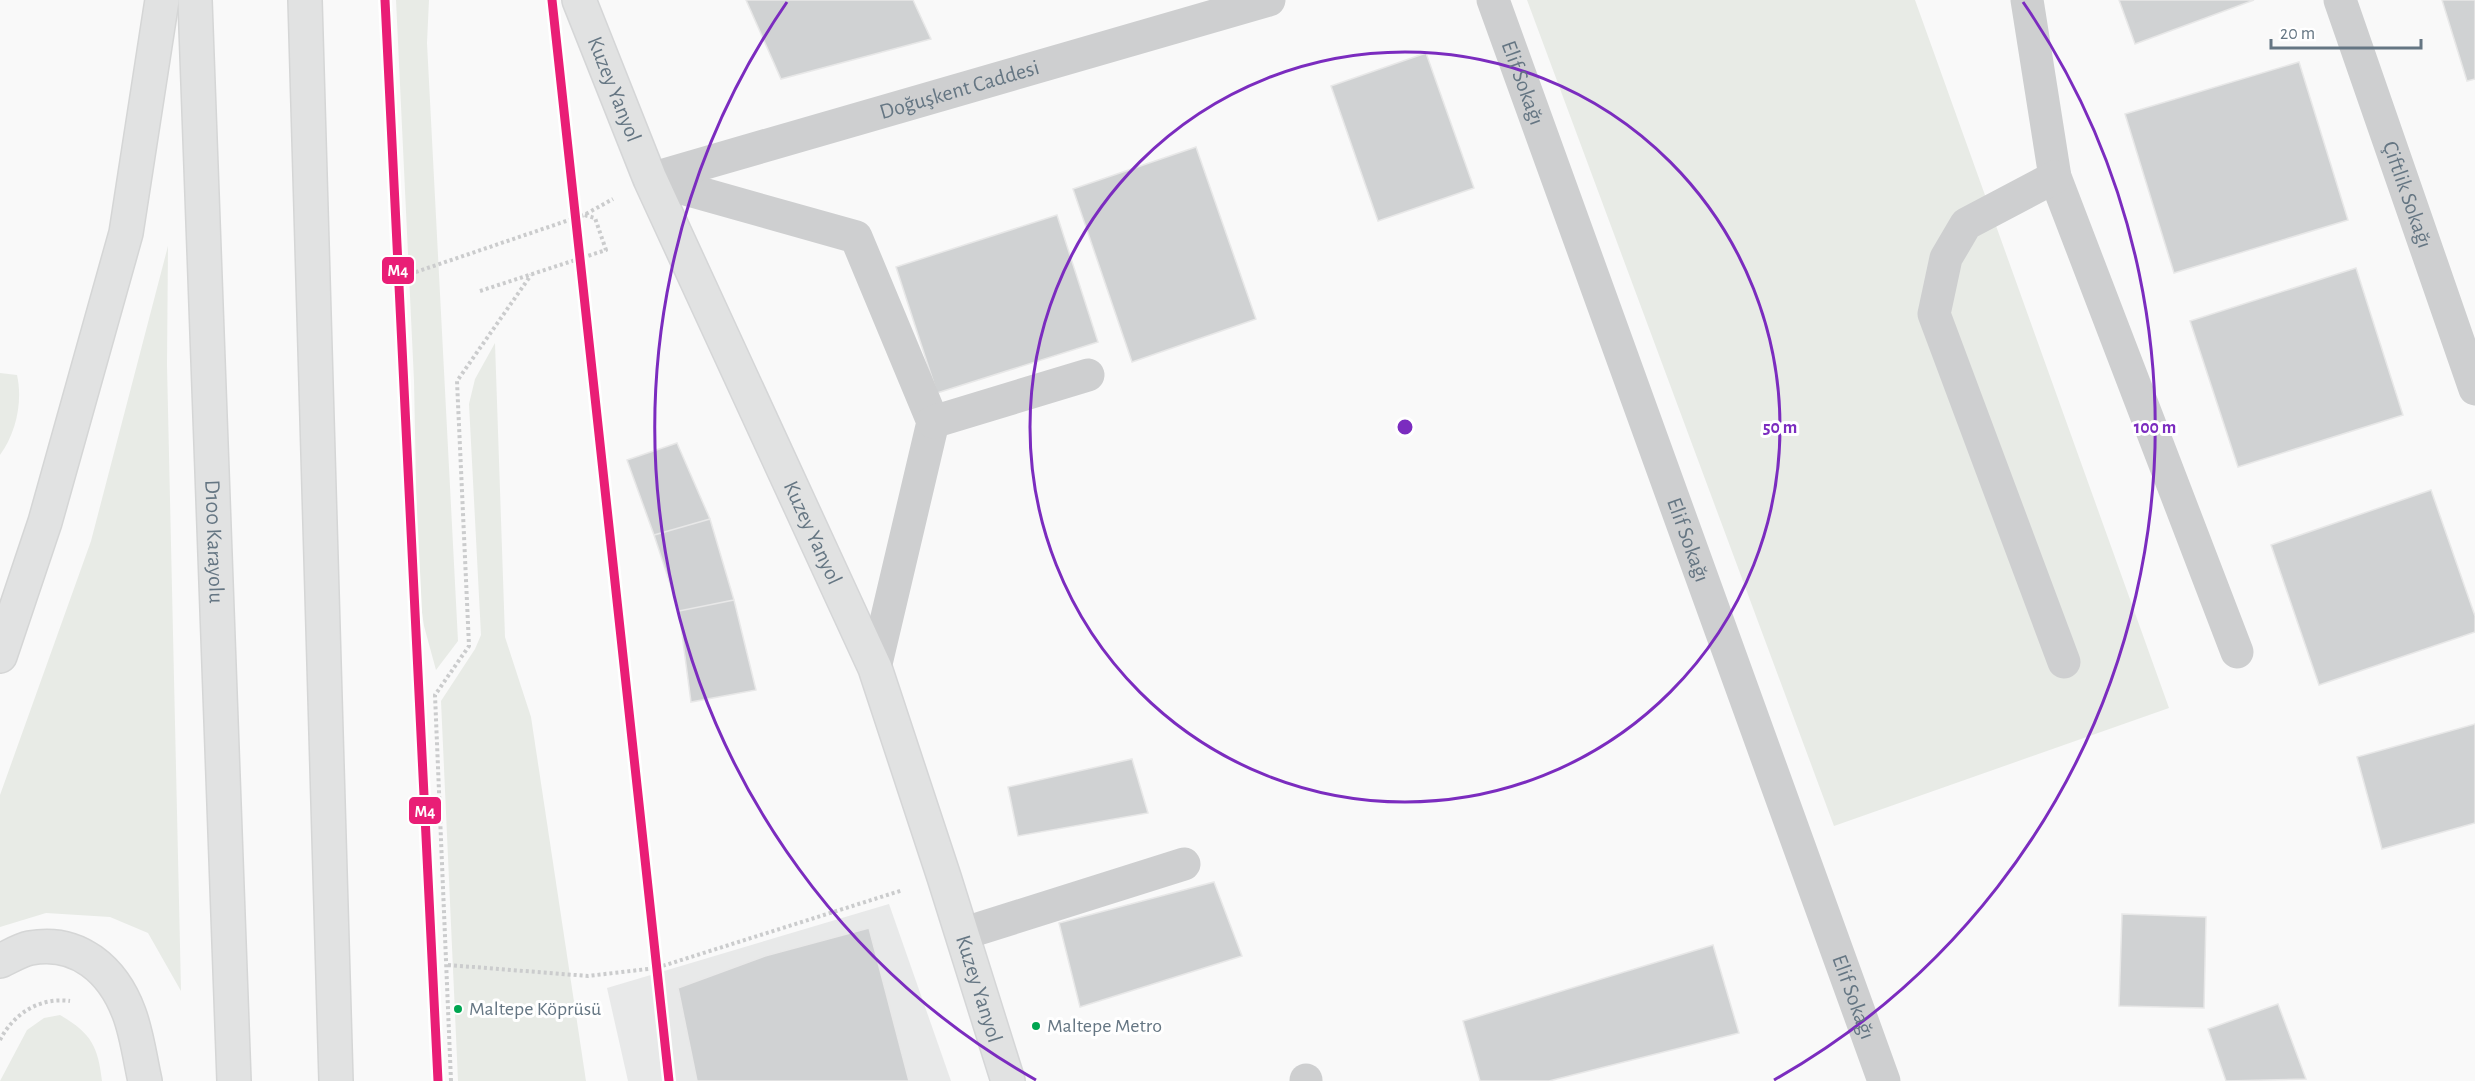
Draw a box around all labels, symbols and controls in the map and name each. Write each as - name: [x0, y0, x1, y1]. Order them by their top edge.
- scale bar: [2271, 12, 2421, 50]
- text: 20 m: [2280, 25, 2315, 43]
- street label: Kuzey Yanyol: [584, 33, 645, 145]
- street label: Elif Sokağı: [1498, 38, 1548, 128]
- street label: Doğuşkent Caddesi: [877, 56, 1042, 123]
- street label: Çiftlik Sokağı: [2379, 138, 2436, 251]
- line badge: M4: [381, 256, 415, 285]
- text: M4: [388, 263, 408, 279]
- centre of rings: [1395, 417, 1415, 437]
- text: 50 m: [1763, 419, 1797, 437]
- text: 100 m: [2134, 419, 2176, 437]
- street label: Kuzey Yanyol: [780, 478, 846, 588]
- street label: D100 Karayolu: [201, 479, 228, 604]
- street label: Elif Sokağı: [1663, 495, 1714, 585]
- line badge: M4: [408, 796, 442, 825]
- text: M4: [415, 804, 435, 820]
- street label: Kuzey Yanyol: [952, 932, 1006, 1045]
- street label: Elif Sokağı: [1828, 952, 1879, 1042]
- place label: Maltepe Köprüsü: [469, 999, 601, 1019]
- marker: Maltepe Köprüsü: [452, 1003, 464, 1015]
- place label: Maltepe Metro: [1047, 1016, 1162, 1036]
- marker: Maltepe Metro: [1030, 1020, 1042, 1032]

